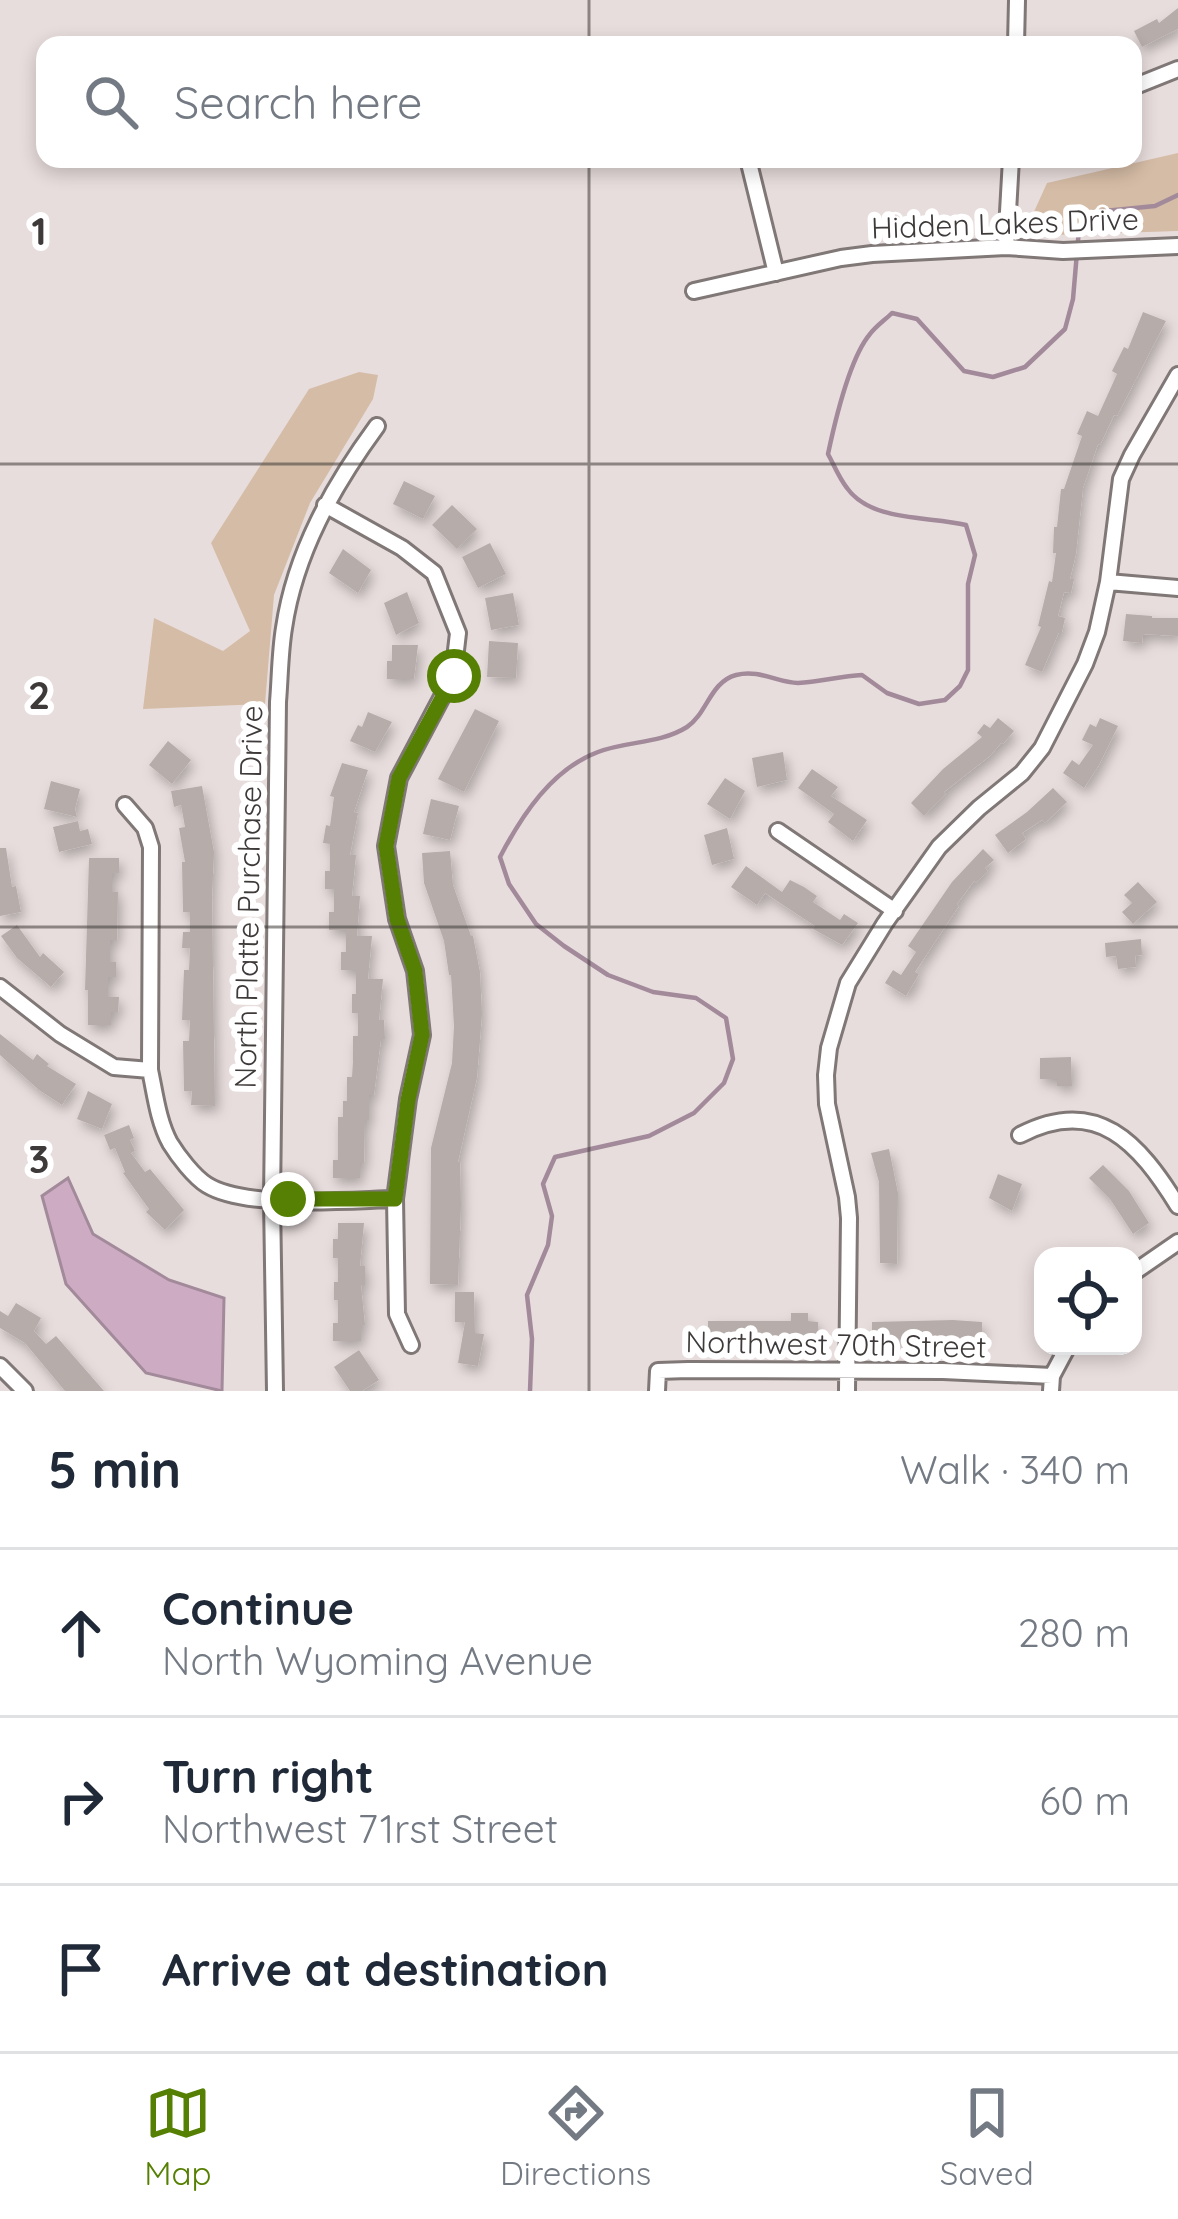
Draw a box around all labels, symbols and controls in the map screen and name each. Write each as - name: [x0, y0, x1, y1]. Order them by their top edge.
- search box: [36, 36, 1142, 168]
- icon: search: [78, 69, 144, 135]
- text: Search here: [174, 74, 422, 130]
- street label: Hidden Lakes Drive: [870, 199, 1139, 247]
- text: 1: [31, 206, 47, 255]
- route start: [427, 649, 481, 703]
- text: 2: [28, 670, 50, 719]
- street label: North Platte Purchase Drive: [226, 705, 270, 1089]
- text: 3: [29, 1134, 49, 1183]
- route end: [261, 1172, 315, 1226]
- map controls: [1034, 1247, 1142, 1355]
- button: locate: [1034, 1247, 1142, 1355]
- street label: Northwest 70th Street: [685, 1322, 987, 1366]
- text: 5 min: [48, 1437, 181, 1501]
- text: Walk · 340 m: [900, 1445, 1130, 1494]
- text: Continue: [162, 1580, 354, 1636]
- icon: ahead: [48, 1600, 114, 1666]
- text: 280 m: [1018, 1608, 1130, 1657]
- text: North Wyoming Avenue: [162, 1636, 593, 1685]
- text: Turn right: [162, 1748, 374, 1804]
- icon: right: [48, 1768, 114, 1834]
- text: 60 m: [1040, 1776, 1130, 1825]
- text: Northwest 71rst Street: [162, 1804, 558, 1853]
- icon: arrive: [48, 1936, 114, 2002]
- text: Arrive at destination: [162, 1941, 608, 1997]
- tab: Map: [144, 2080, 212, 2193]
- tab: Directions: [500, 2080, 651, 2193]
- tab: Saved: [940, 2080, 1034, 2193]

